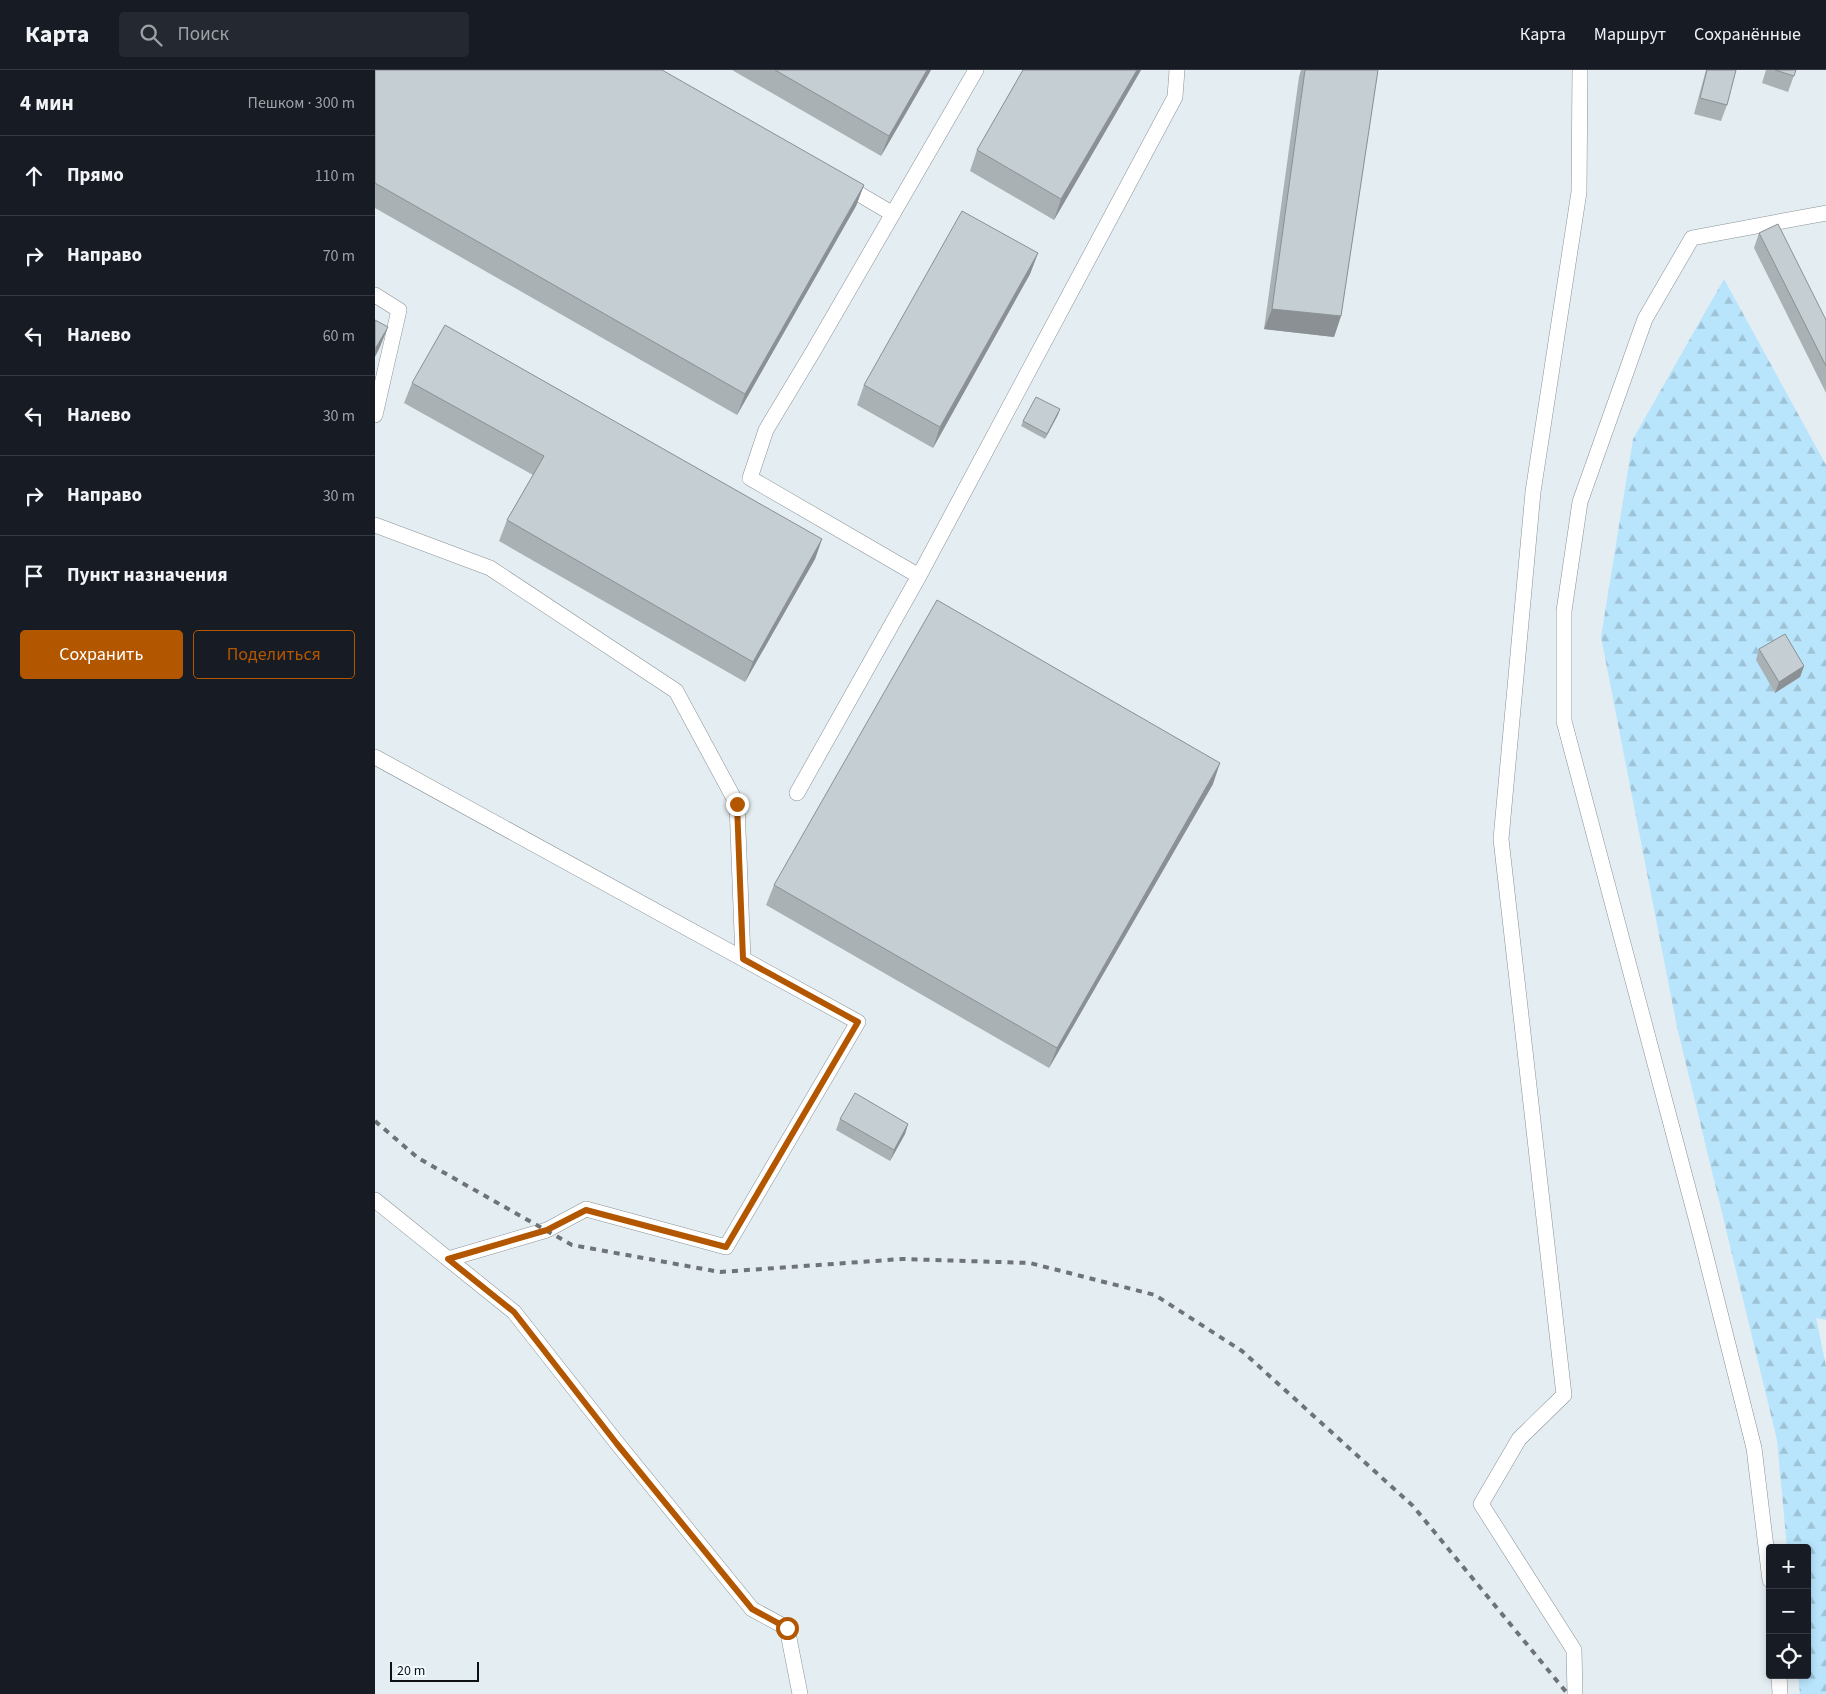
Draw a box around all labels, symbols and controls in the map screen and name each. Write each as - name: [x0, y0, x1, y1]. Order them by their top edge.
- search box: [119, 12, 469, 57]
- text: Карта: [25, 17, 89, 52]
- icon: search: [137, 21, 165, 49]
- text: Поиск: [177, 21, 229, 48]
- text: Карта: [1520, 22, 1566, 47]
- text: Маршрут: [1594, 22, 1666, 47]
- text: Сохранённые: [1694, 22, 1801, 47]
- text: 4 мин: [20, 88, 74, 118]
- text: Пешком · 300 m: [248, 92, 355, 114]
- icon: ahead: [20, 162, 48, 190]
- text: Прямо: [67, 162, 124, 189]
- text: 110 m: [315, 165, 355, 187]
- icon: right: [20, 242, 48, 270]
- text: Направо: [67, 242, 142, 269]
- text: 70 m: [323, 245, 355, 267]
- icon: left: [20, 322, 48, 350]
- text: Налево: [67, 322, 131, 349]
- text: 60 m: [323, 325, 355, 347]
- icon: left: [20, 402, 48, 430]
- text: Налево: [67, 402, 131, 429]
- text: 30 m: [323, 405, 355, 427]
- icon: right: [20, 482, 48, 510]
- text: Направо: [67, 482, 142, 509]
- text: 30 m: [323, 485, 355, 507]
- icon: arrive: [20, 562, 48, 590]
- text: Пункт назначения: [67, 562, 228, 589]
- button: Сохранить: [20, 630, 183, 679]
- button: Поделиться: [193, 630, 355, 679]
- route end: [726, 793, 749, 816]
- map controls: [1766, 1544, 1811, 1679]
- button: +: [1766, 1544, 1811, 1589]
- button: −: [1766, 1589, 1811, 1634]
- route start: [776, 1617, 799, 1640]
- button: locate: [1766, 1634, 1811, 1679]
- scale bar: [390, 1659, 479, 1682]
- text: 20 m: [397, 1661, 425, 1681]

